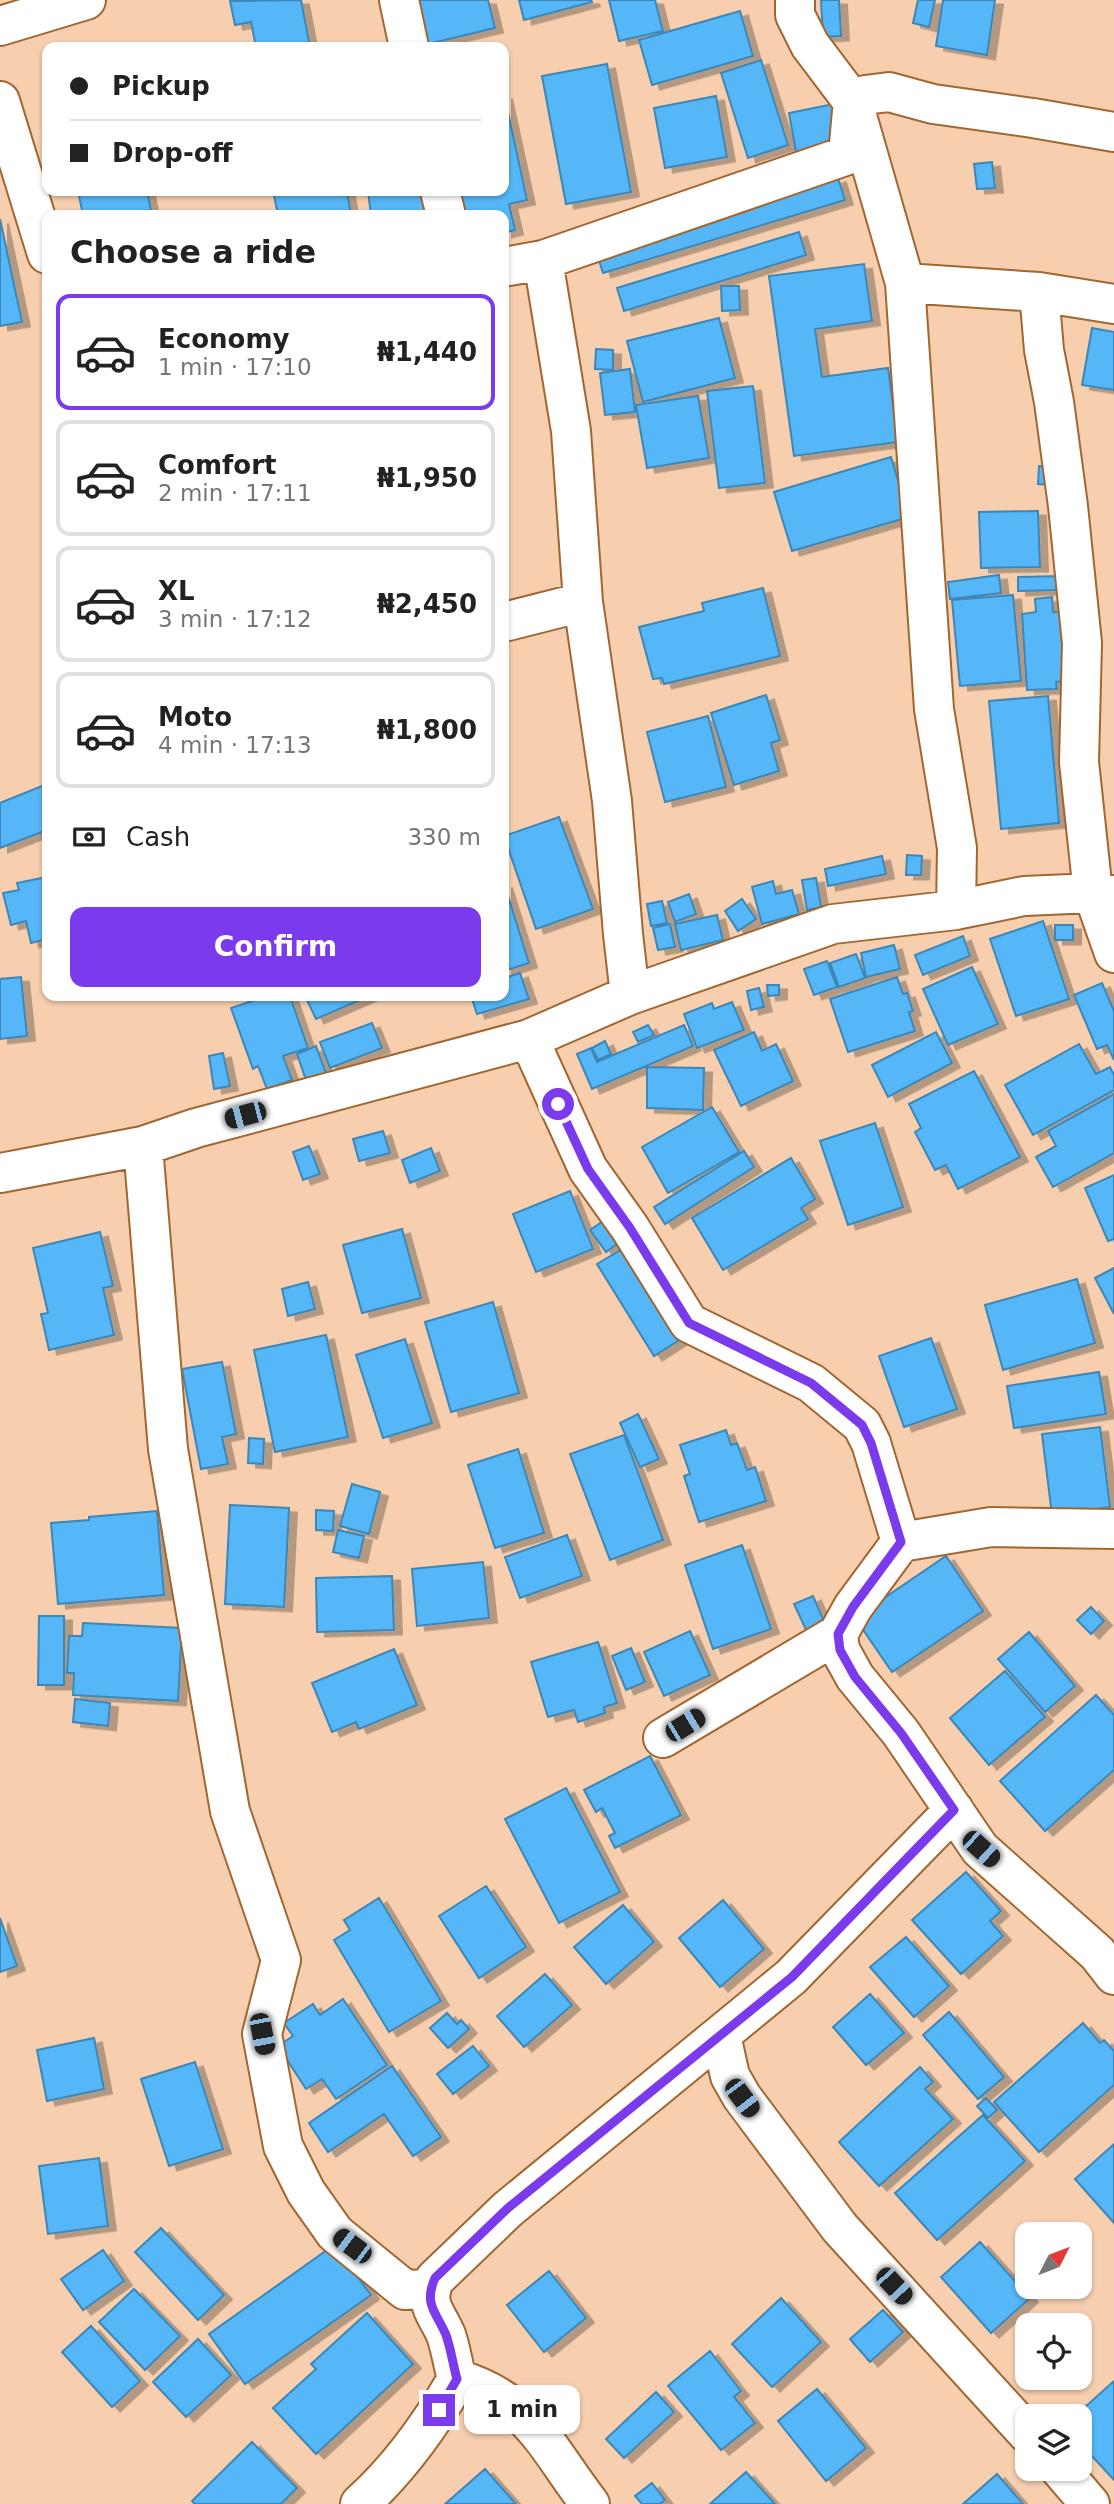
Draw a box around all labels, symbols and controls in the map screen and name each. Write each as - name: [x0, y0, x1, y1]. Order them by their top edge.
- text: Pickup: [112, 71, 210, 101]
- text: Drop-off: [112, 138, 233, 168]
- text: Choose a ride: [70, 233, 316, 271]
- icon: car: [74, 321, 137, 384]
- text: Economy: [158, 324, 289, 354]
- text: ₦1,440: [377, 337, 477, 367]
- text: 1 min · 17:10: [158, 354, 312, 380]
- icon: car: [74, 447, 137, 510]
- text: Comfort: [158, 450, 276, 480]
- text: ₦1,950: [377, 463, 477, 493]
- text: 2 min · 17:11: [158, 480, 312, 506]
- icon: car: [74, 573, 137, 636]
- text: XL: [158, 576, 195, 606]
- text: ₦2,450: [377, 589, 477, 619]
- text: 3 min · 17:12: [158, 606, 312, 632]
- icon: car: [74, 699, 137, 762]
- text: Moto: [158, 702, 232, 732]
- text: ₦1,800: [377, 715, 477, 745]
- text: 4 min · 17:13: [158, 732, 312, 758]
- icon: cash: [70, 818, 108, 856]
- text: Cash: [126, 822, 190, 852]
- text: 330 m: [407, 824, 481, 850]
- button: Confirm: [70, 907, 481, 987]
- route start: [542, 1088, 574, 1120]
- car: [222, 1099, 269, 1131]
- car: [662, 1705, 709, 1745]
- car: [959, 1827, 1004, 1871]
- car: [248, 2011, 277, 2057]
- car: [721, 2075, 764, 2121]
- north arrow: [1015, 2222, 1092, 2300]
- map controls: [1015, 2222, 1092, 2481]
- car: [329, 2225, 376, 2267]
- car: [872, 2263, 917, 2309]
- button: locate: [1015, 2313, 1092, 2390]
- callout: 1 min: [464, 2386, 579, 2434]
- route end: [423, 2394, 455, 2426]
- text: 1 min: [486, 2396, 558, 2422]
- button: layers: [1015, 2404, 1092, 2481]

